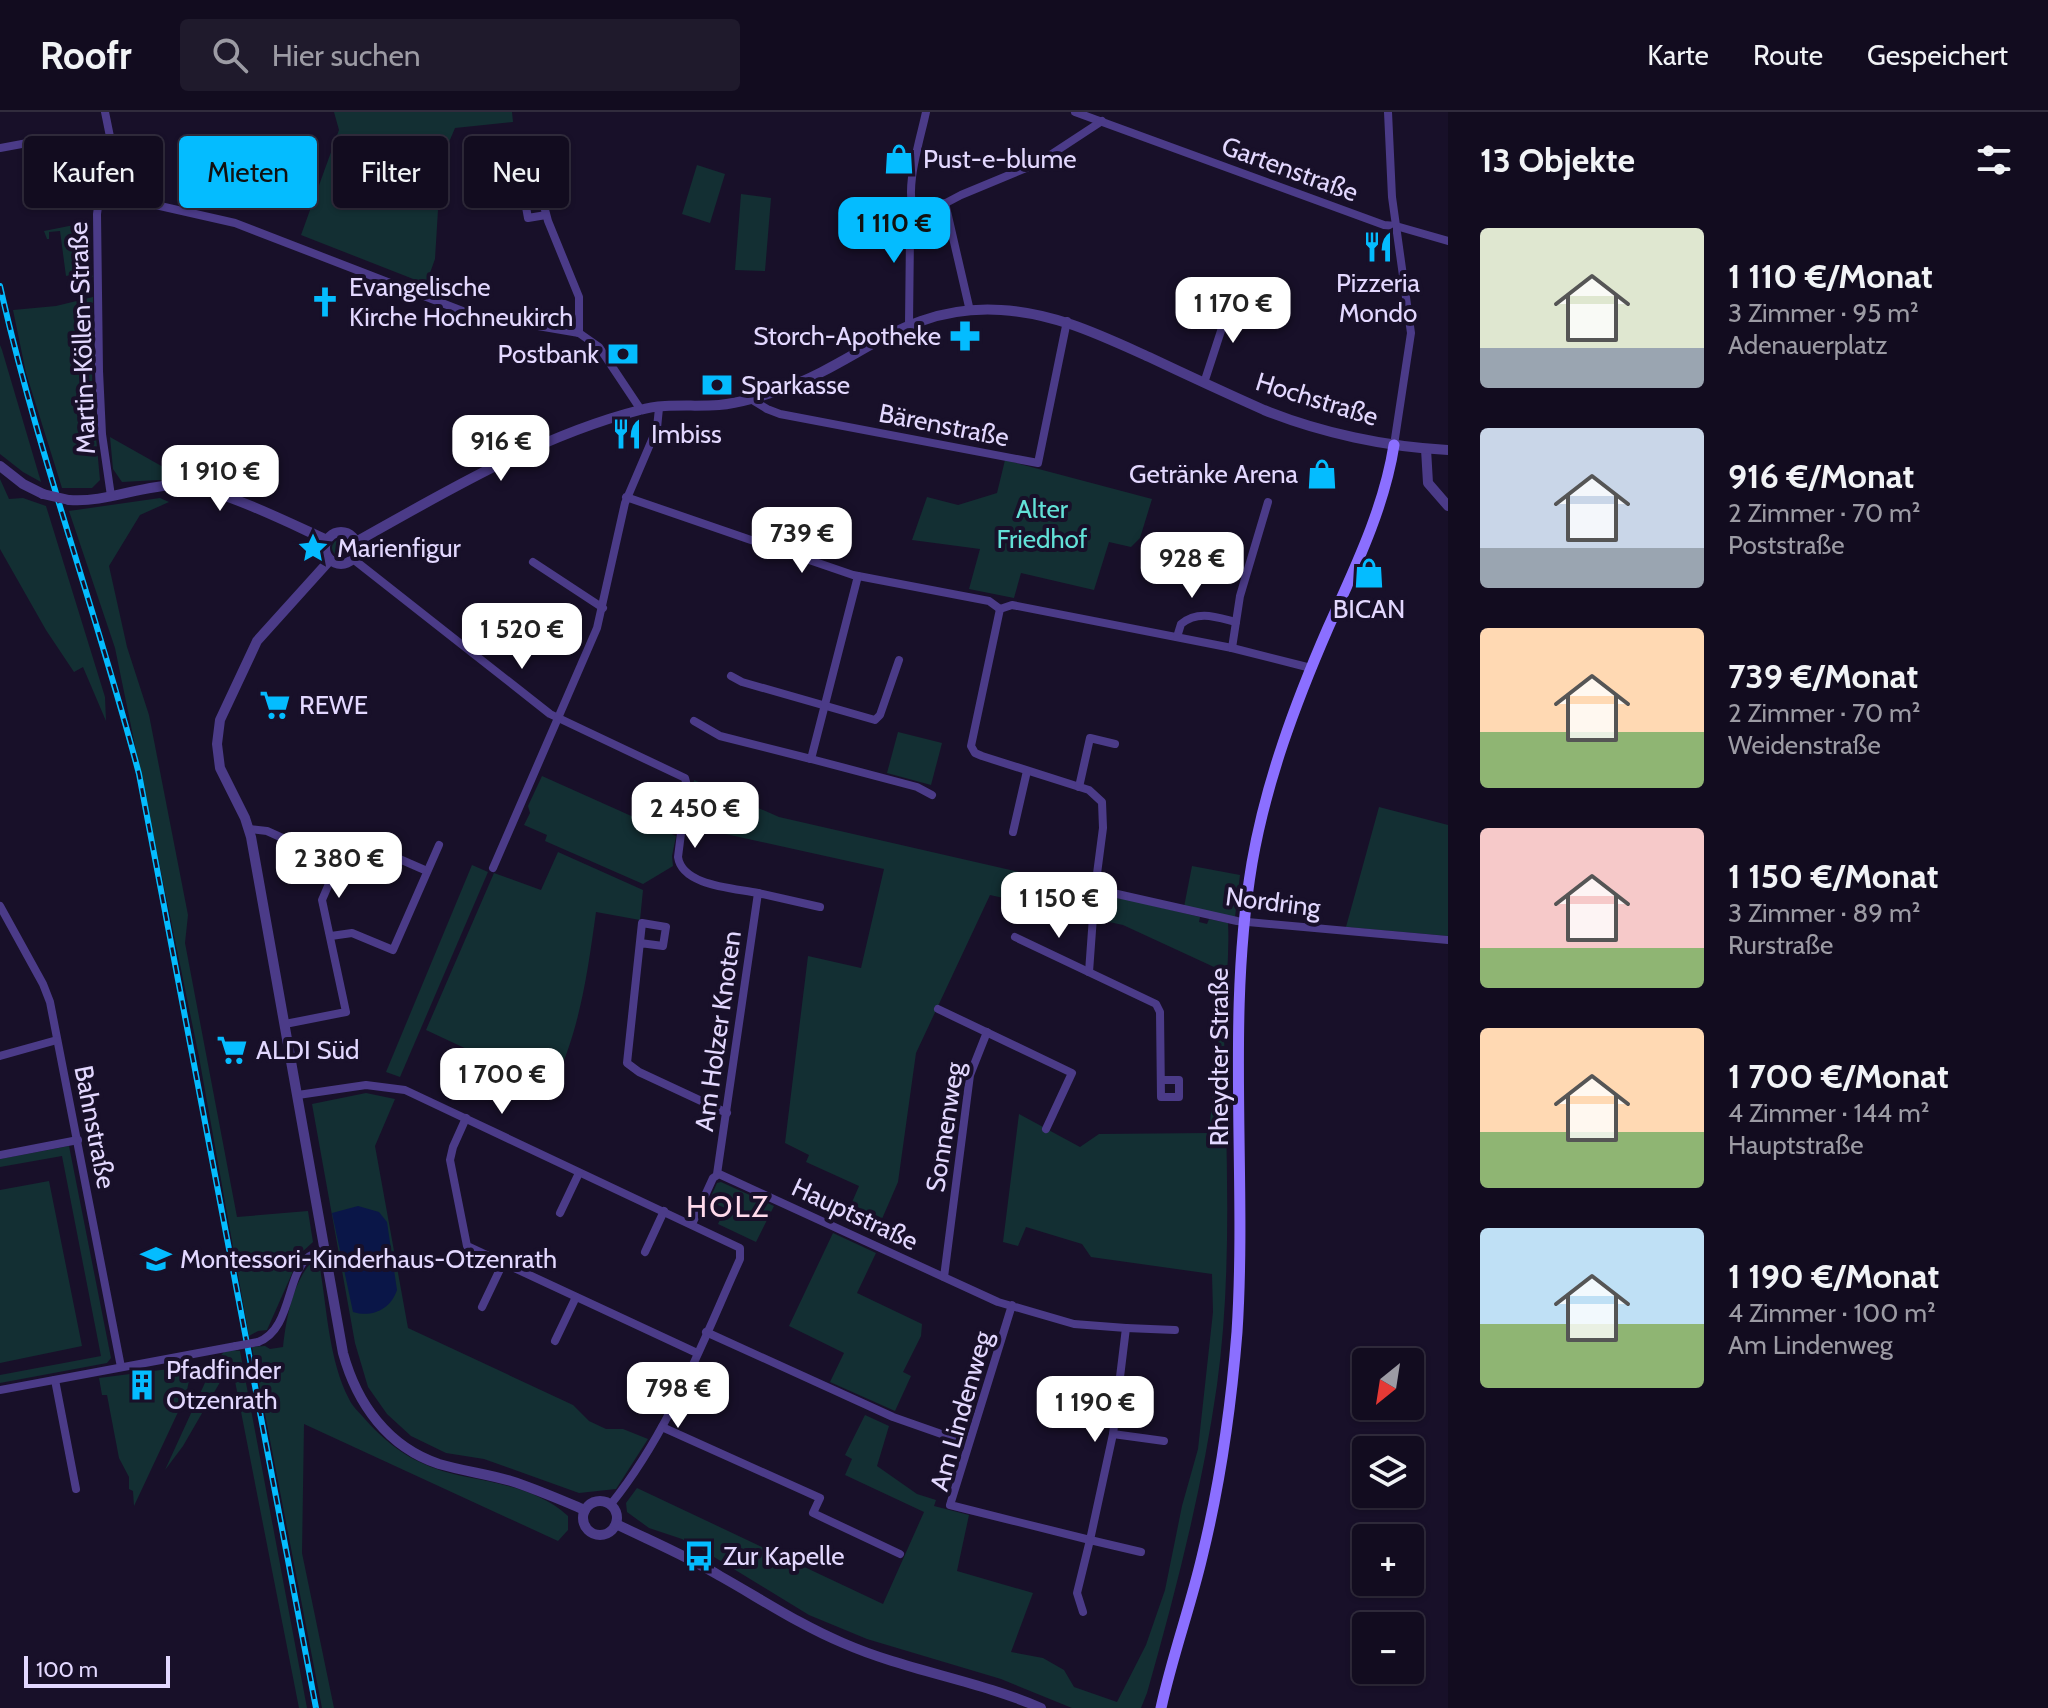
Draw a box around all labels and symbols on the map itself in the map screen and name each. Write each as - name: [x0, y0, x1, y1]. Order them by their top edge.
- street label: Gartenstraße: [1217, 130, 1363, 208]
- shop icon: Pust-e-blume: [882, 142, 916, 176]
- place label: Pust-e-blume: [923, 143, 1077, 175]
- pin: 1 110 €: [820, 197, 968, 265]
- street label: Martin-Köllen-Straße: [62, 221, 102, 455]
- restaurant icon: Pizzeria Mondo: [1361, 230, 1395, 264]
- place label: Pizzeria Mondo: [1336, 267, 1420, 329]
- place label: Evangelische Kirche Hochneukirch: [349, 271, 573, 333]
- pin: 1 170 €: [1159, 277, 1307, 345]
- church icon: Evangelische Kirche Hochneukirch: [308, 285, 342, 319]
- pharmacy icon: Storch-Apotheke: [948, 319, 982, 353]
- place label: Storch-Apotheke: [753, 320, 941, 352]
- bank icon: Postbank: [606, 337, 640, 371]
- place label: Postbank: [498, 338, 599, 370]
- street label: Hochstraße: [1252, 365, 1382, 433]
- bank icon: Sparkasse: [700, 368, 734, 402]
- place label: Sparkasse: [741, 369, 850, 401]
- street label: Bärenstraße: [876, 397, 1012, 453]
- pin: 916 €: [445, 415, 557, 483]
- restaurant icon: Imbiss: [610, 417, 644, 451]
- place label: Imbiss: [651, 418, 722, 450]
- pin: 1 910 €: [146, 445, 294, 513]
- shop icon: Getränke Arena: [1305, 457, 1339, 491]
- place label: Getränke Arena: [1129, 458, 1299, 490]
- park label: Alter Friedhof: [997, 493, 1088, 555]
- pin: 739 €: [746, 507, 858, 575]
- place icon: Marienfigur: [296, 531, 330, 565]
- place label: Marienfigur: [337, 532, 462, 564]
- pin: 928 €: [1136, 532, 1248, 600]
- shop icon: BICAN: [1352, 556, 1386, 590]
- place label: BICAN: [1333, 593, 1405, 625]
- pin: 1 520 €: [448, 603, 596, 671]
- supermarket icon: REWE: [258, 688, 292, 722]
- place label: REWE: [299, 689, 368, 721]
- pin: 2 450 €: [621, 782, 769, 850]
- pin: 2 380 €: [265, 832, 413, 900]
- pin: 1 150 €: [985, 872, 1133, 940]
- street label: Nordring: [1224, 880, 1324, 924]
- street label: Am Holzer Knoten: [688, 929, 748, 1133]
- street label: Rheydter Straße: [1203, 968, 1235, 1146]
- supermarket icon: ALDI Süd: [215, 1033, 249, 1067]
- place label: ALDI Süd: [256, 1034, 360, 1066]
- pin: 1 700 €: [428, 1048, 576, 1116]
- street label: Sonnenweg: [919, 1059, 971, 1194]
- street label: Bahnstraße: [67, 1063, 123, 1191]
- street label: Hauptstraße: [787, 1171, 923, 1257]
- district label: HOLZ: [686, 1188, 770, 1225]
- school or university icon: Montessori-Kinderhaus-Otzenrath: [139, 1242, 173, 1276]
- place label: Montessori-Kinderhaus-Otzenrath: [180, 1243, 557, 1275]
- street label: Am Lindenweg: [923, 1326, 999, 1495]
- north arrow: [1352, 1348, 1424, 1420]
- place label: Pfadfinder Otzenrath: [166, 1354, 282, 1416]
- pin: 798 €: [622, 1362, 734, 1430]
- building icon: Pfadfinder Otzenrath: [125, 1368, 159, 1402]
- pin: 1 190 €: [1021, 1376, 1169, 1444]
- bus stop icon: Zur Kapelle: [682, 1539, 716, 1573]
- place label: Zur Kapelle: [723, 1540, 845, 1572]
- scale bar: [24, 1652, 170, 1688]

